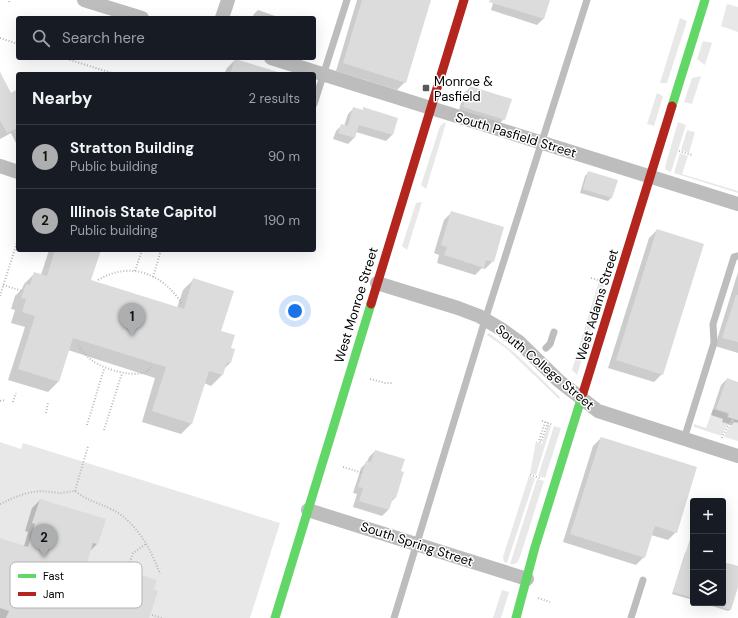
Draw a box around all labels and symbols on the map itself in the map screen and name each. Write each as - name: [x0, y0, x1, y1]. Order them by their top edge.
- place label: Monroe & Pasfield: [434, 73, 493, 105]
- marker: Monroe & Pasfield: [421, 83, 431, 93]
- street label: South Pasfield Street: [453, 109, 579, 161]
- street label: West Monroe Street: [330, 245, 382, 365]
- street label: West Adams Street: [572, 247, 622, 363]
- your location: [285, 301, 305, 321]
- pin: 1: [119, 303, 145, 336]
- street label: South College Street: [492, 321, 598, 413]
- street label: South Spring Street: [359, 518, 475, 570]
- pin: 2: [31, 524, 57, 557]
- legend: [10, 562, 142, 608]
- text: Fast: [43, 569, 64, 583]
- text: Jam: [43, 587, 64, 601]

